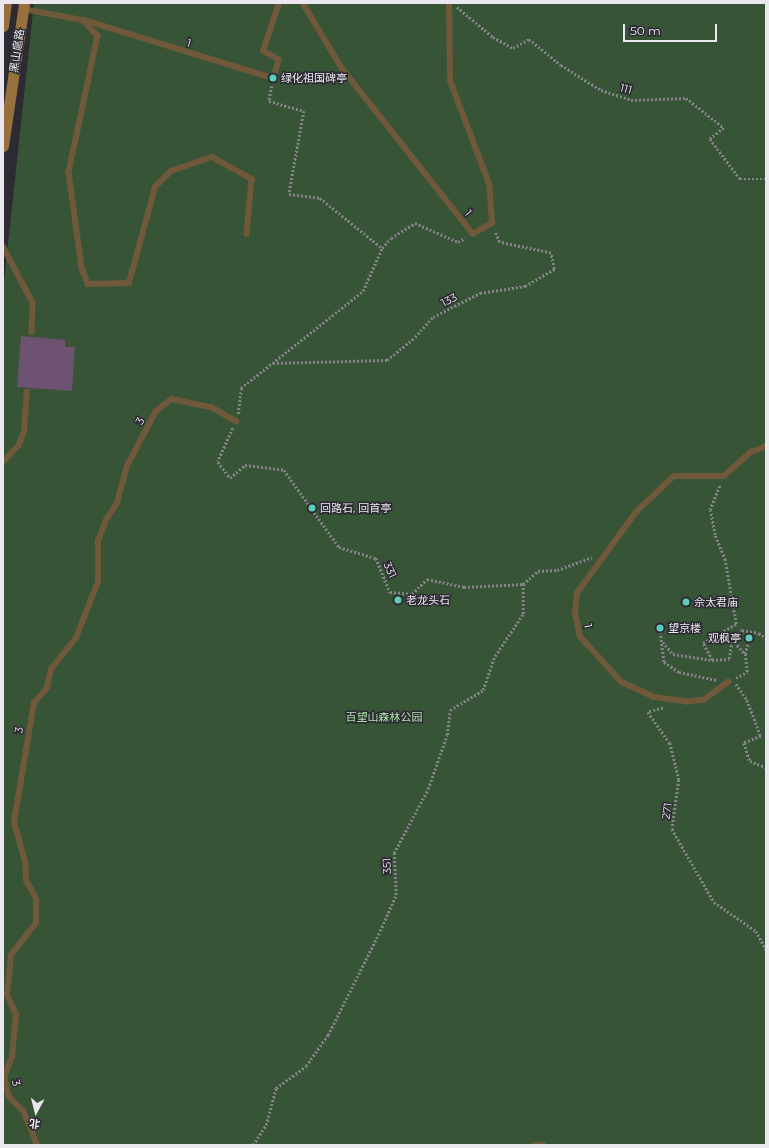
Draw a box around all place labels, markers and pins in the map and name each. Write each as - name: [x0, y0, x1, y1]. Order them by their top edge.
- place label: 绿化祖国碑亭: [281, 71, 347, 85]
- marker: 绿化祖国碑亭: [268, 73, 278, 83]
- place label: 回路石, 回首亭: [320, 501, 391, 515]
- marker: 回路石, 回首亭: [307, 503, 317, 513]
- place label: 老龙头石: [406, 593, 450, 607]
- marker: 老龙头石: [393, 595, 403, 605]
- place label: 佘太君庙: [694, 595, 738, 609]
- marker: 佘太君庙: [681, 597, 691, 607]
- place label: 望京楼: [668, 621, 701, 635]
- marker: 望京楼: [655, 623, 665, 633]
- place label: 观枫亭: [708, 631, 741, 645]
- marker: 观枫亭: [744, 633, 754, 643]

